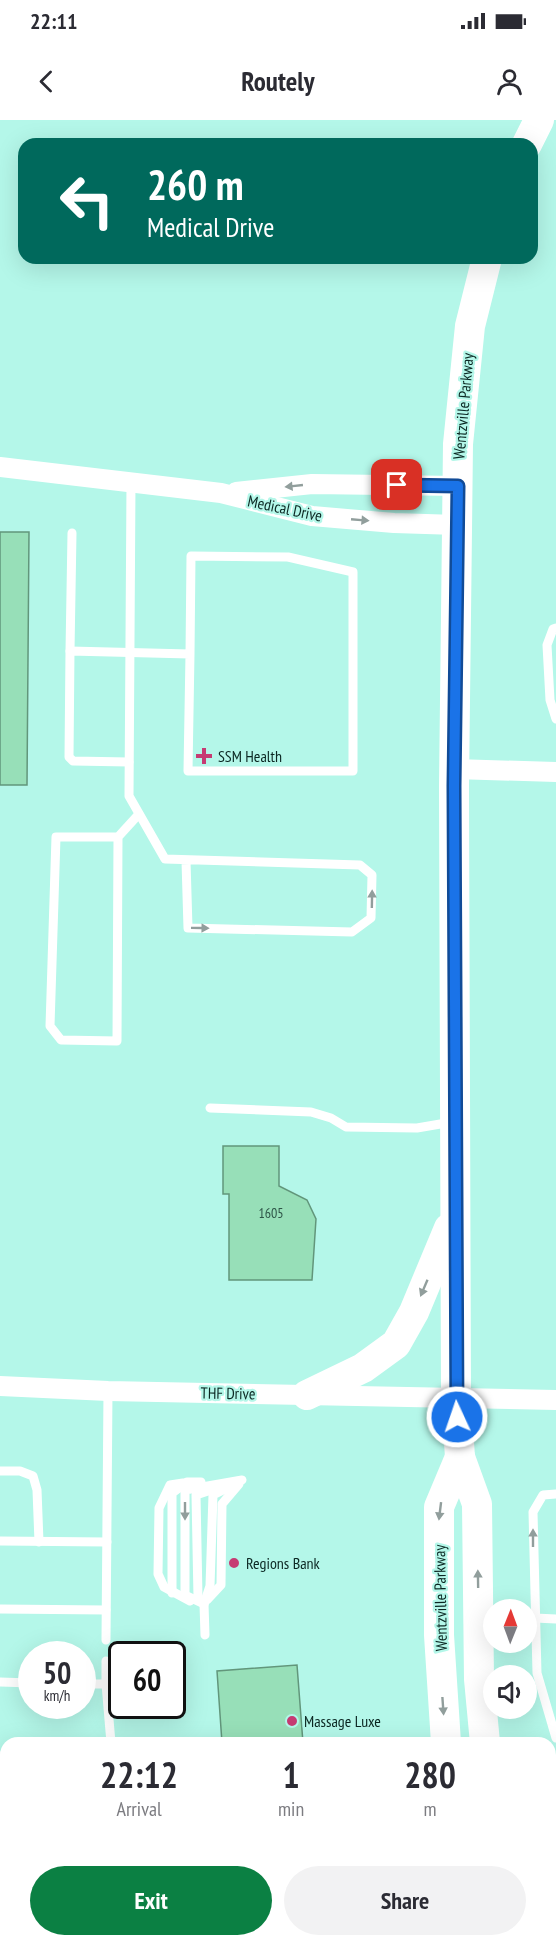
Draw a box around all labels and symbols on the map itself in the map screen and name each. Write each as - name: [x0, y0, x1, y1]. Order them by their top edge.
- street label: Wentzville Parkway: [448, 352, 478, 460]
- pin: [371, 459, 422, 510]
- one-way arrow: [285, 481, 304, 491]
- street label: Medical Drive: [246, 490, 324, 526]
- one-way arrow: [351, 515, 370, 525]
- place label: SSM Health: [218, 746, 282, 766]
- marker: SSM Health: [195, 747, 213, 765]
- one-way arrow: [367, 889, 377, 908]
- one-way arrow: [191, 924, 210, 933]
- house number: 1605: [258, 1204, 284, 1222]
- one-way arrow: [419, 1279, 429, 1297]
- street label: THF Drive: [200, 1383, 256, 1403]
- position arrow: [425, 1385, 489, 1449]
- one-way arrow: [180, 1501, 190, 1520]
- one-way arrow: [435, 1502, 445, 1521]
- one-way arrow: [528, 1529, 538, 1548]
- street label: Wentzville Parkway: [429, 1545, 451, 1651]
- place label: Regions Bank: [246, 1553, 321, 1573]
- marker: Regions Bank: [227, 1556, 241, 1570]
- one-way arrow: [473, 1569, 483, 1588]
- north arrow: [483, 1599, 537, 1653]
- speed limit sign: 60: [108, 1641, 186, 1719]
- one-way arrow: [439, 1696, 448, 1715]
- place label: Massage Luxe: [304, 1711, 381, 1731]
- marker: Massage Luxe: [285, 1714, 299, 1728]

